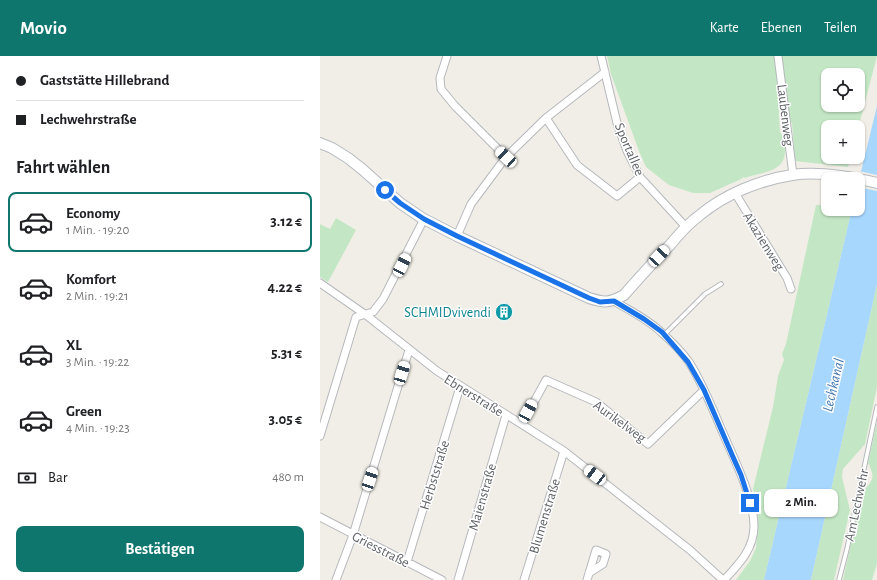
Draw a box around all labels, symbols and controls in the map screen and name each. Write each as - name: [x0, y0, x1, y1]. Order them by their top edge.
- text: Movio: [20, 19, 67, 38]
- text: Karte: [710, 21, 739, 35]
- text: Ebenen: [761, 21, 802, 35]
- text: Teilen: [824, 21, 857, 35]
- map controls: [821, 68, 865, 216]
- button: locate: [821, 68, 865, 112]
- text: Gaststätte Hillebrand: [40, 73, 169, 88]
- street label: Laubenweg: [774, 83, 796, 147]
- text: Lechwehrstraße: [40, 112, 137, 127]
- button: +: [821, 120, 865, 164]
- street label: Sportallee: [612, 121, 646, 178]
- car: [493, 144, 519, 170]
- text: Fahrt wählen: [16, 159, 110, 177]
- button: −: [821, 172, 865, 216]
- route start: [376, 181, 394, 199]
- icon: car: [18, 204, 54, 240]
- text: Economy: [66, 206, 120, 221]
- street label: Akazienweg: [740, 210, 787, 273]
- text: 3.12 €: [270, 214, 302, 229]
- text: 1 Min. · 19:20: [66, 224, 129, 237]
- car: [646, 243, 672, 269]
- car: [391, 252, 413, 278]
- icon: car: [18, 270, 54, 306]
- text: Komfort: [66, 272, 116, 287]
- text: 4.22 €: [268, 280, 302, 295]
- text: 2 Min. · 19:21: [66, 290, 128, 303]
- building icon: SCHMIDvivendi: [494, 302, 514, 322]
- place label: SCHMIDvivendi: [404, 306, 491, 320]
- icon: car: [18, 336, 54, 372]
- text: XL: [66, 338, 82, 353]
- text: 5.31 €: [271, 346, 302, 361]
- text: 3 Min. · 19:22: [66, 356, 129, 369]
- water label: Lechkanal: [820, 357, 847, 413]
- car: [393, 360, 411, 386]
- street label: Ebnerstraße: [441, 372, 505, 419]
- car: [517, 398, 539, 424]
- street label: Aurikelweg: [591, 398, 648, 446]
- icon: car: [18, 402, 54, 438]
- text: Green: [66, 404, 102, 419]
- text: 3.05 €: [269, 412, 302, 427]
- text: 4 Min. · 19:23: [66, 422, 130, 435]
- street label: Herbststraße: [418, 439, 452, 512]
- street label: Maienstraße: [467, 462, 499, 532]
- car: [582, 463, 608, 487]
- car: [361, 466, 379, 492]
- icon: cash: [16, 467, 38, 489]
- street label: Am Lechwehr: [843, 467, 872, 543]
- text: Bar: [48, 470, 68, 485]
- text: 480 m: [272, 471, 304, 484]
- street label: Blumenstraße: [527, 477, 563, 555]
- callout: 2 Min.: [764, 489, 838, 517]
- route end: [741, 494, 759, 512]
- text: 2 Min.: [785, 496, 817, 509]
- button: Bestätigen: [16, 526, 304, 572]
- street label: Griesstraße: [350, 529, 412, 570]

